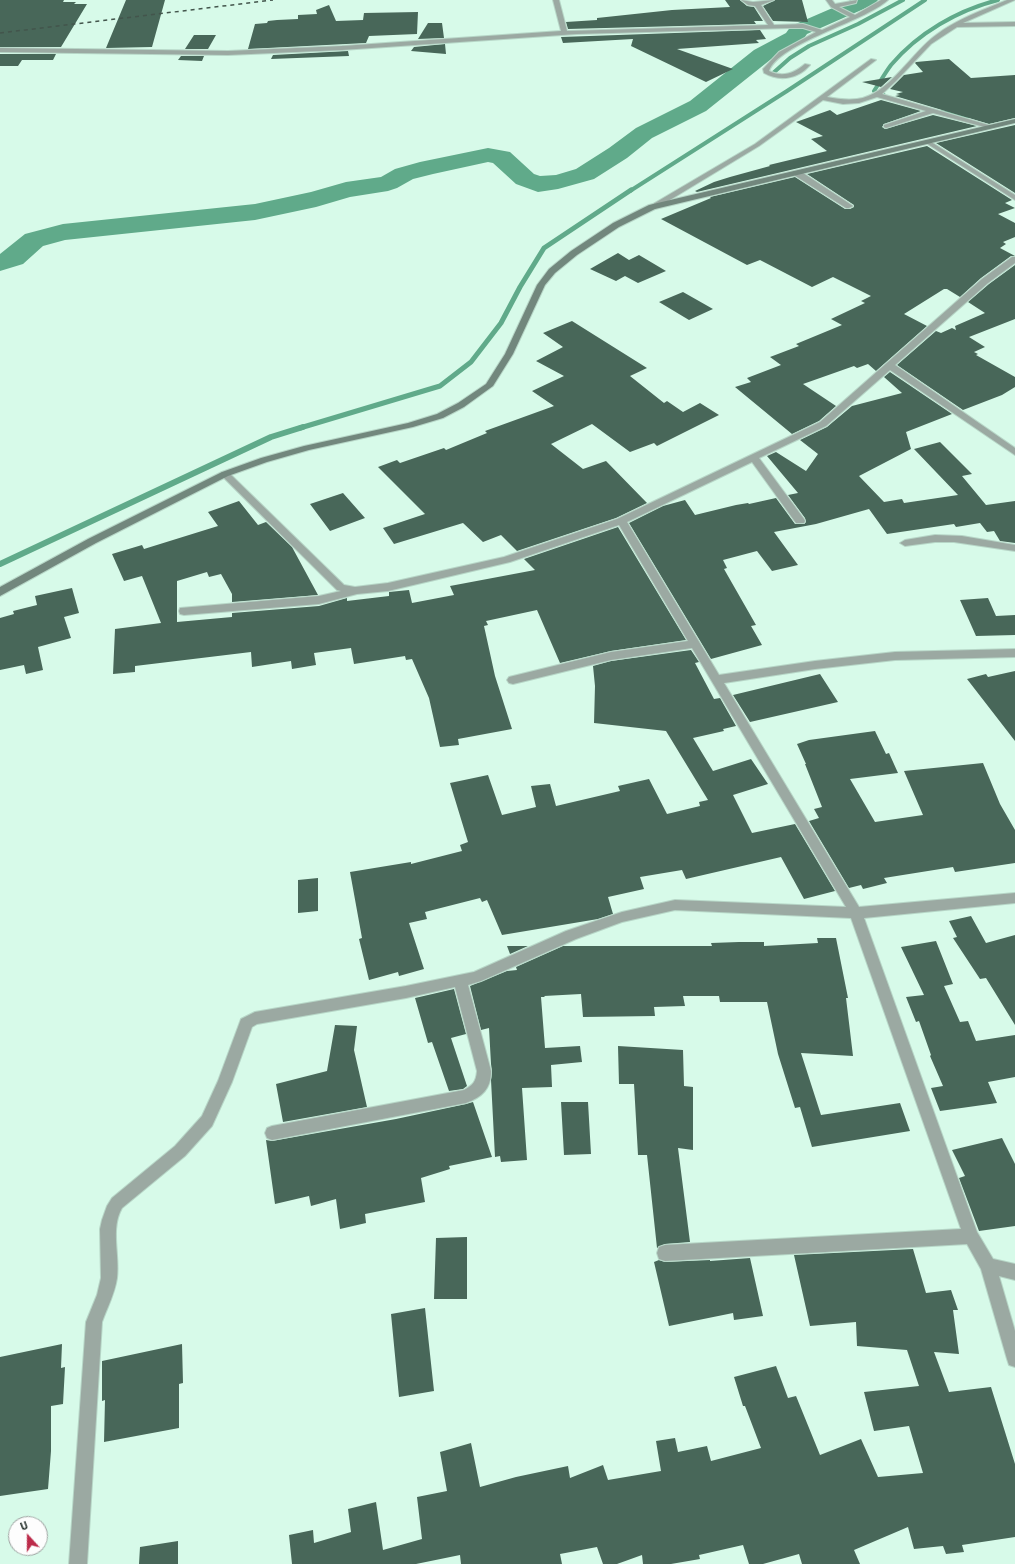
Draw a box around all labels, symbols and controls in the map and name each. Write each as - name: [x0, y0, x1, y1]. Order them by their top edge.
- north arrow: [8, 1516, 48, 1556]
- text: U: [18, 1518, 30, 1534]

